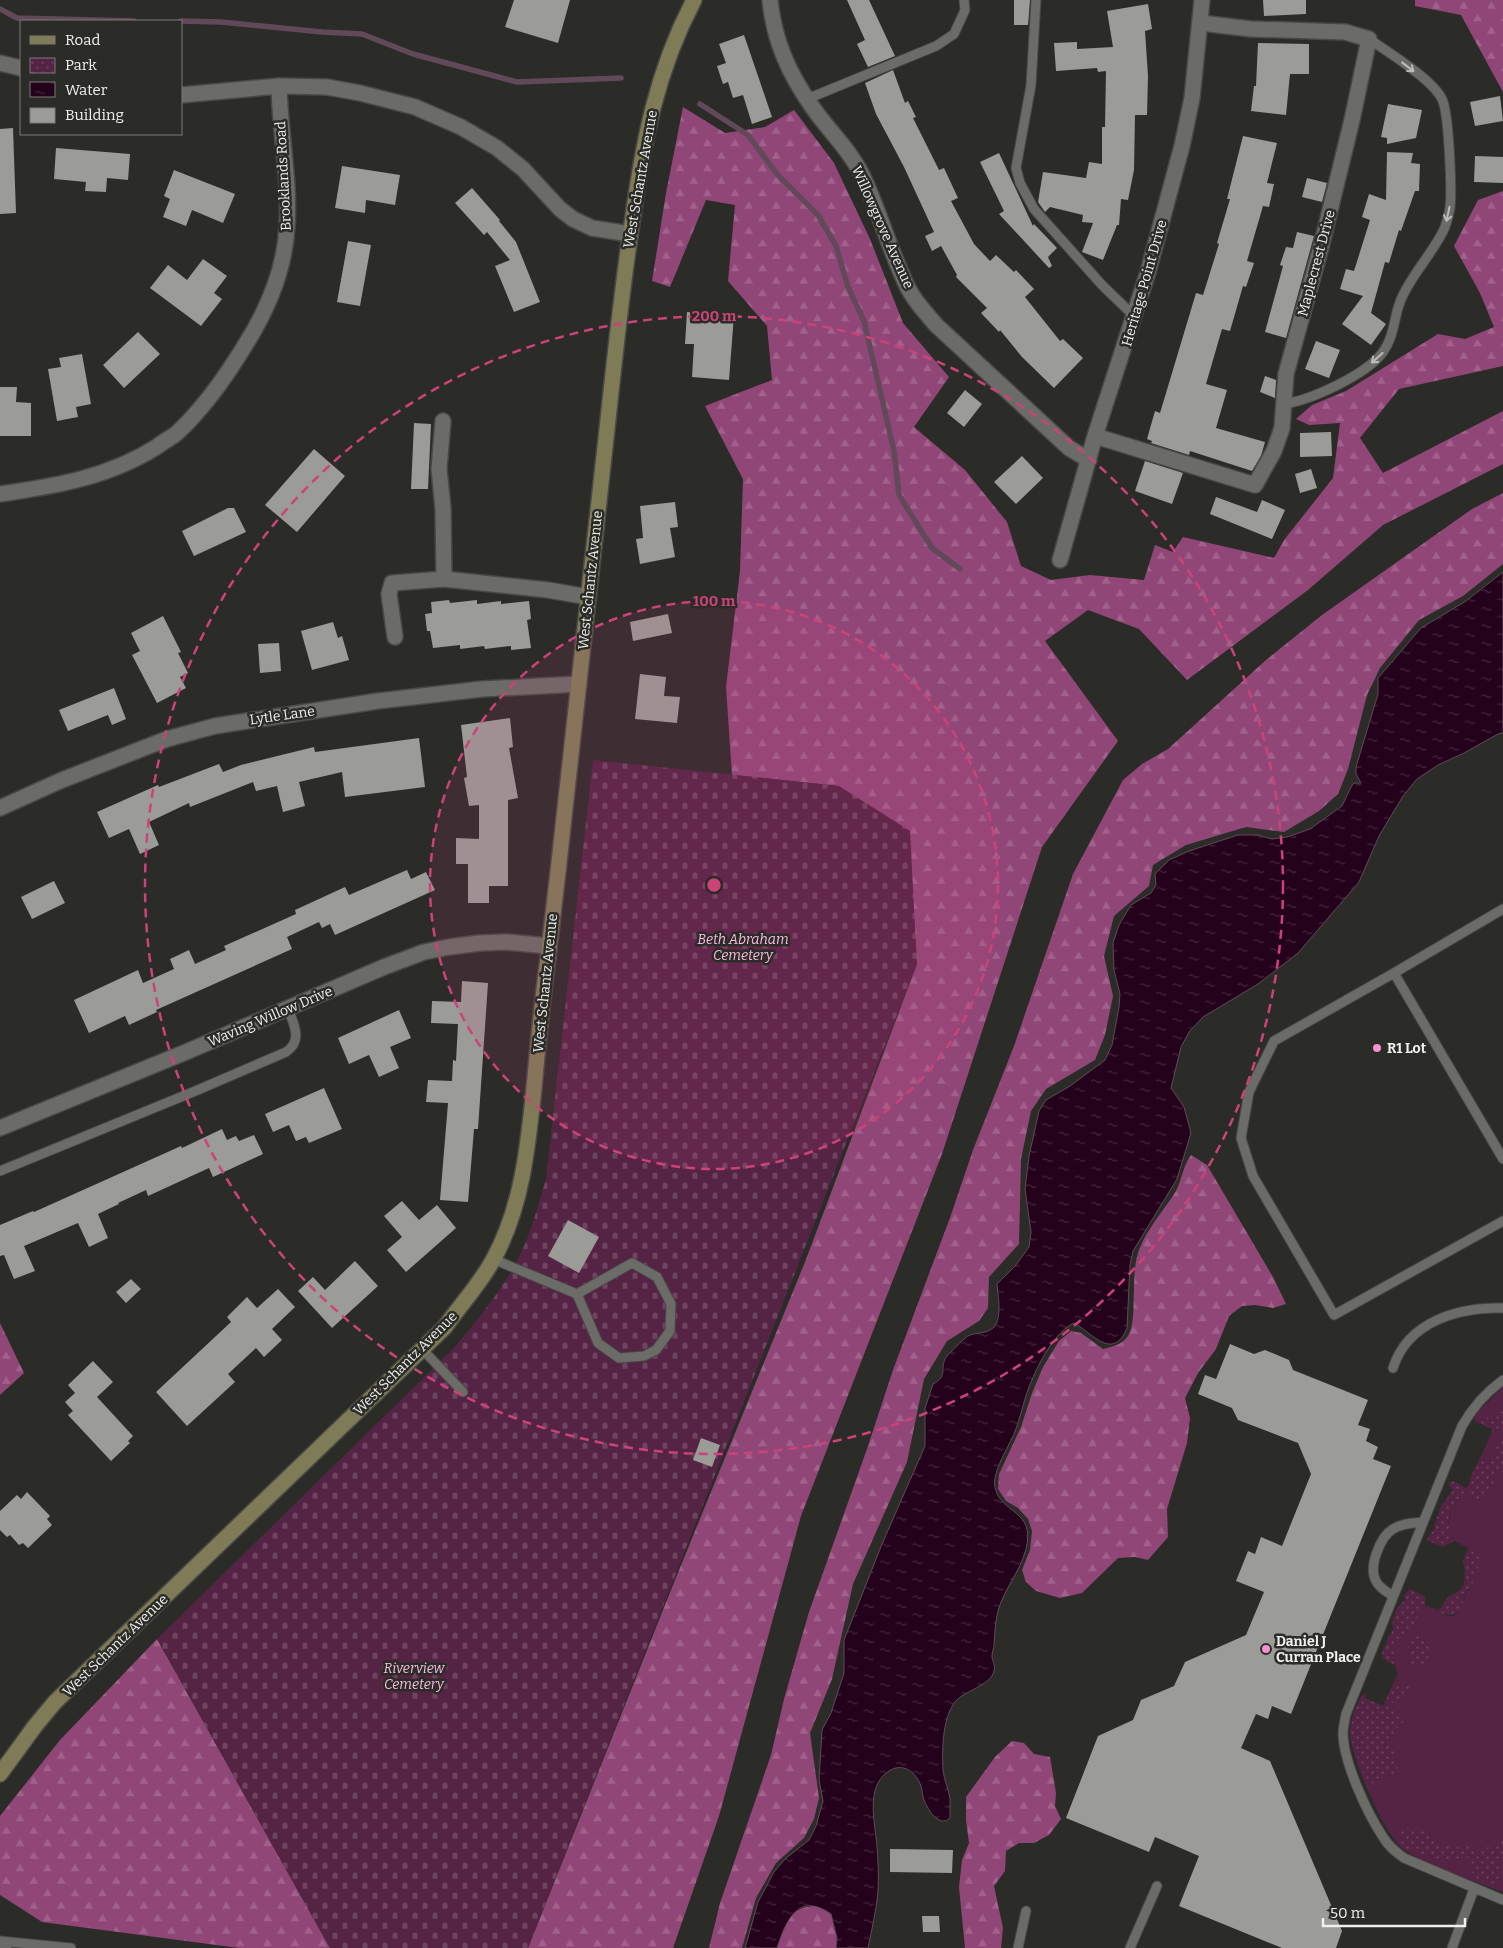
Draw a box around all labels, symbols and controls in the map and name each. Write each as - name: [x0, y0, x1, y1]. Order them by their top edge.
- legend: [20, 20, 182, 135]
- text: Road: [65, 31, 100, 49]
- text: Park: [65, 56, 97, 74]
- one-way arrow: [1402, 62, 1415, 73]
- text: Water: [65, 81, 108, 99]
- text: Building: [65, 106, 124, 124]
- street label: West Schantz Avenue: [620, 109, 661, 249]
- street label: Brooklands Road: [272, 121, 295, 231]
- street label: Willowgrove Avenue: [848, 163, 917, 291]
- one-way arrow: [1443, 206, 1452, 222]
- street label: Maplecrest Drive: [1294, 208, 1339, 318]
- street label: Heritage Point Drive: [1118, 218, 1171, 348]
- text: 200 m: [692, 307, 737, 325]
- one-way arrow: [1370, 352, 1383, 364]
- street label: West Schantz Avenue: [575, 510, 606, 650]
- text: 100 m: [693, 592, 736, 610]
- street label: Lytle Lane: [248, 703, 316, 728]
- centre of rings: [705, 876, 723, 894]
- street label: West Schantz Avenue: [530, 913, 561, 1053]
- park label: Beth Abraham Cemetery: [697, 931, 789, 964]
- street label: Waving Willow Drive: [205, 983, 335, 1050]
- place label: R1 Lot: [1387, 1040, 1427, 1057]
- marker: R1 Lot: [1371, 1042, 1383, 1054]
- street label: West Schantz Avenue: [350, 1308, 461, 1419]
- street label: West Schantz Avenue: [59, 1591, 172, 1700]
- place label: Daniel J Curran Place: [1276, 1633, 1361, 1666]
- marker: Daniel J Curran Place: [1260, 1643, 1272, 1655]
- park label: Riverview Cemetery: [384, 1660, 446, 1693]
- scale bar: [1323, 1896, 1466, 1928]
- text: 50 m: [1330, 1904, 1366, 1922]

